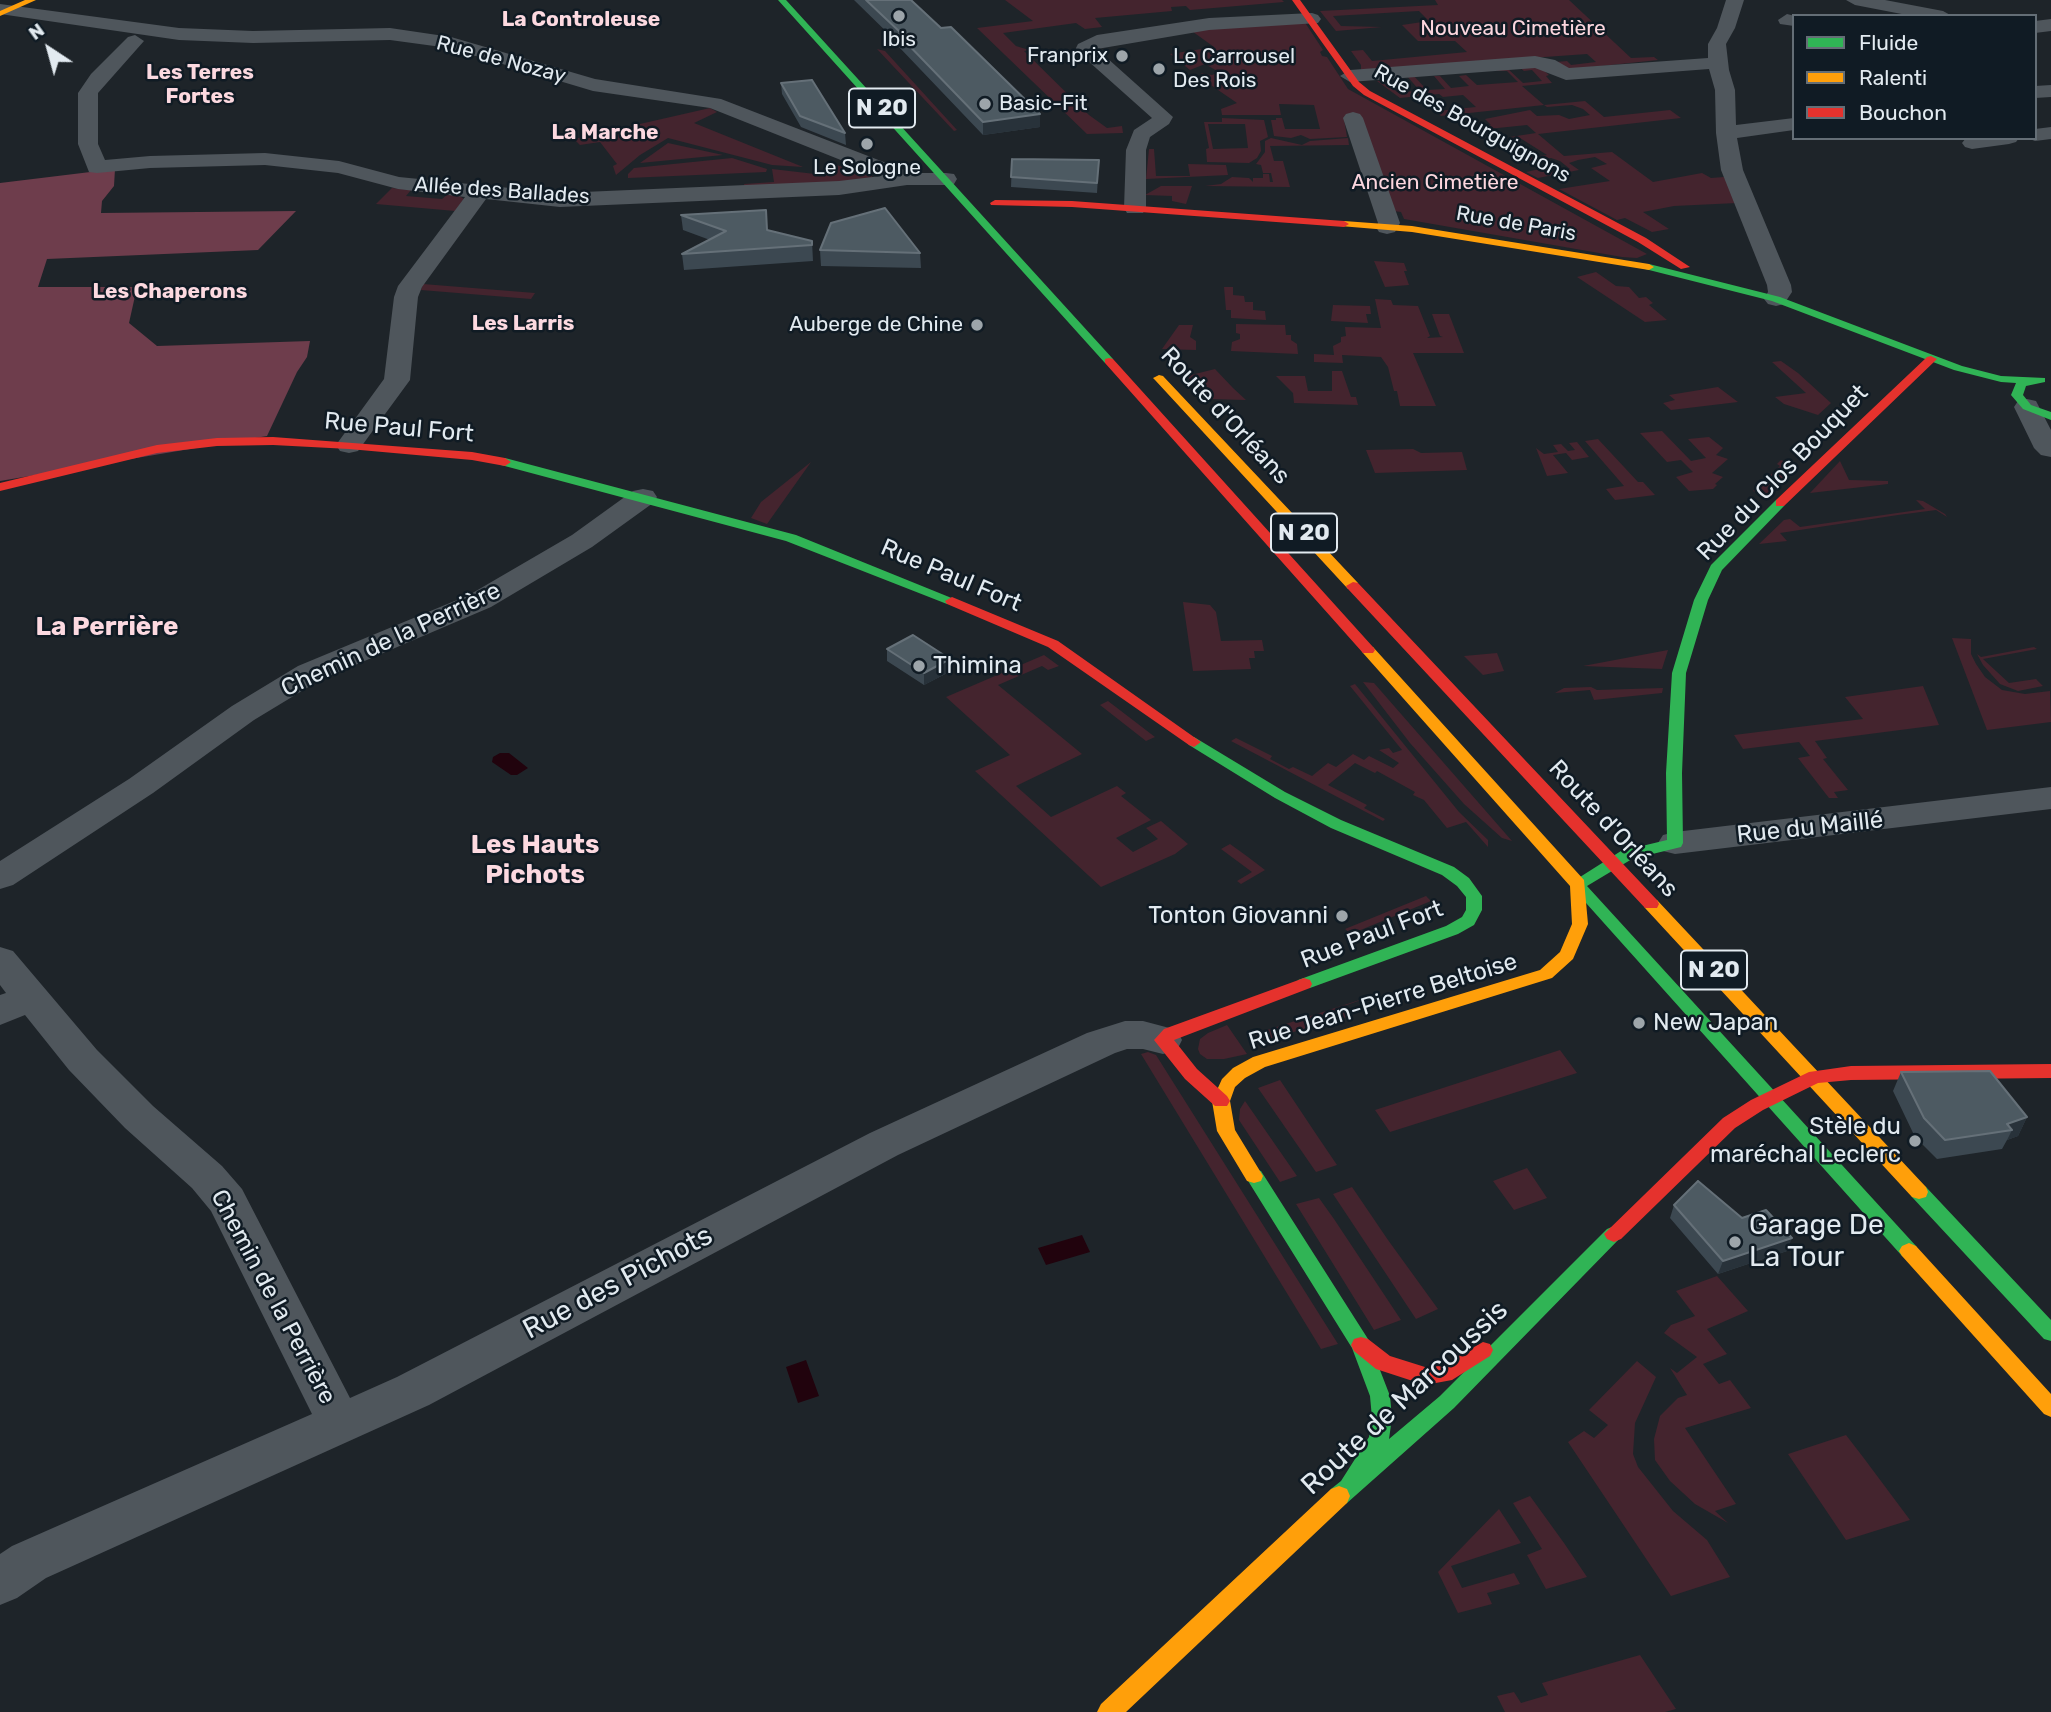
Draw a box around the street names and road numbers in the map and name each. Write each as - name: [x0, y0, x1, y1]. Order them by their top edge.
- street label: Rue de Nozay: [434, 31, 568, 89]
- street label: Rue des Bourguignons: [1369, 59, 1575, 189]
- road number: N 20: [849, 88, 915, 128]
- street label: Allée des Ballades: [414, 172, 590, 210]
- street label: Rue de Paris: [1454, 201, 1578, 247]
- street label: Route d'Orléans: [1154, 342, 1296, 490]
- street label: Rue du Clos Bouquet: [1692, 379, 1874, 567]
- street label: Rue Paul Fort: [323, 407, 475, 449]
- road number: N 20: [1271, 513, 1337, 552]
- street label: Rue Paul Fort: [876, 533, 1026, 619]
- street label: Chemin de la Perrière: [277, 577, 505, 703]
- street label: Route d'Orléans: [1542, 755, 1684, 903]
- street label: Rue du Maillé: [1735, 806, 1885, 850]
- street label: Rue Paul Fort: [1297, 895, 1447, 975]
- street label: Rue Jean-Pierre Beltoise: [1245, 947, 1521, 1057]
- road number: N 20: [1681, 951, 1747, 990]
- street label: Chemin de la Perrière: [204, 1185, 342, 1409]
- street label: Rue des Pichots: [518, 1219, 718, 1347]
- street label: Route de Marcoussis: [1295, 1294, 1515, 1502]

